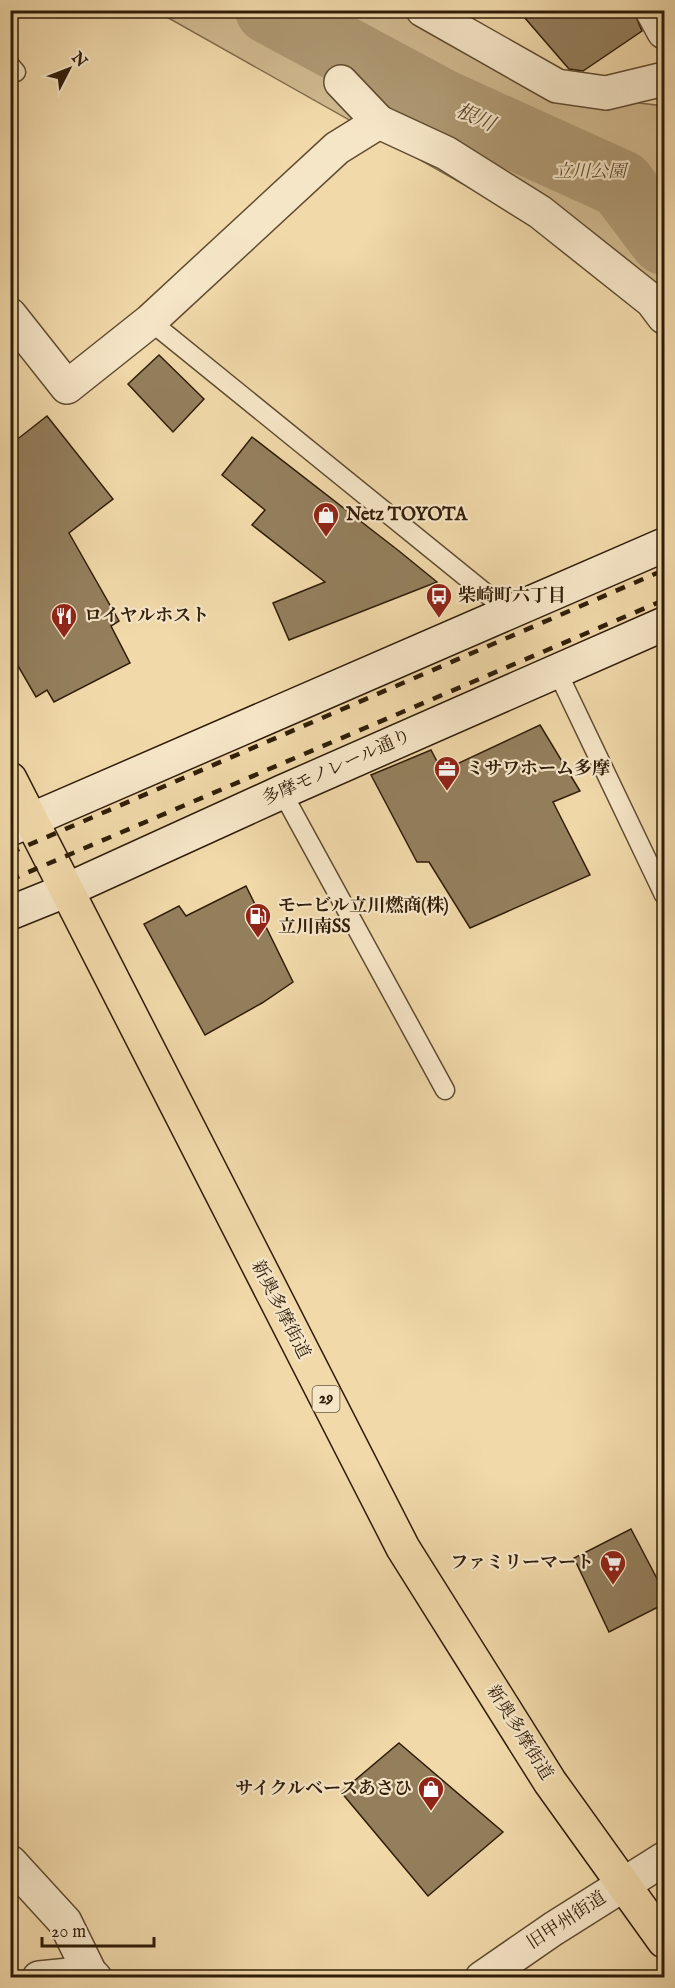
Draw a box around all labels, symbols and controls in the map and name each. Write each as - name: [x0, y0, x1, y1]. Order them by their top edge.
- north arrow: [39, 39, 99, 99]
- text: N: [66, 48, 91, 72]
- water label: 根川: [452, 98, 500, 138]
- park label: 立川公園: [554, 161, 629, 184]
- shop icon: Netz TOYOTA: [311, 500, 341, 538]
- place label: Netz TOYOTA: [345, 504, 468, 527]
- bus stop icon: 柴崎町六丁目: [424, 581, 454, 619]
- place label: 柴崎町六丁目: [458, 585, 566, 608]
- restaurant icon: ロイヤルホスト: [49, 601, 79, 639]
- place label: ロイヤルホスト: [84, 605, 209, 628]
- street label: 多摩モノレール通り: [259, 725, 415, 811]
- office icon: ミサワホーム多摩: [432, 754, 462, 792]
- place label: ミサワホーム多摩: [466, 758, 610, 781]
- place label: モービル立川燃商(株) 立川南SS: [278, 895, 448, 939]
- fuel station icon: モービル立川燃商(株) 立川南SS: [243, 901, 273, 939]
- street label: 新奥多摩街道: [245, 1257, 315, 1363]
- road number: 29: [312, 1386, 340, 1412]
- supermarket icon: ファミリーマート: [598, 1548, 628, 1586]
- place label: ファミリーマート: [450, 1552, 594, 1575]
- street label: 新奥多摩街道: [481, 1681, 557, 1785]
- shop icon: サイクルベースあさひ: [416, 1774, 446, 1812]
- place label: サイクルベースあさひ: [235, 1778, 412, 1801]
- street label: 旧甲州街道: [523, 1887, 611, 1955]
- scale bar: [42, 1910, 154, 1948]
- text: 20 m: [51, 1921, 86, 1944]

